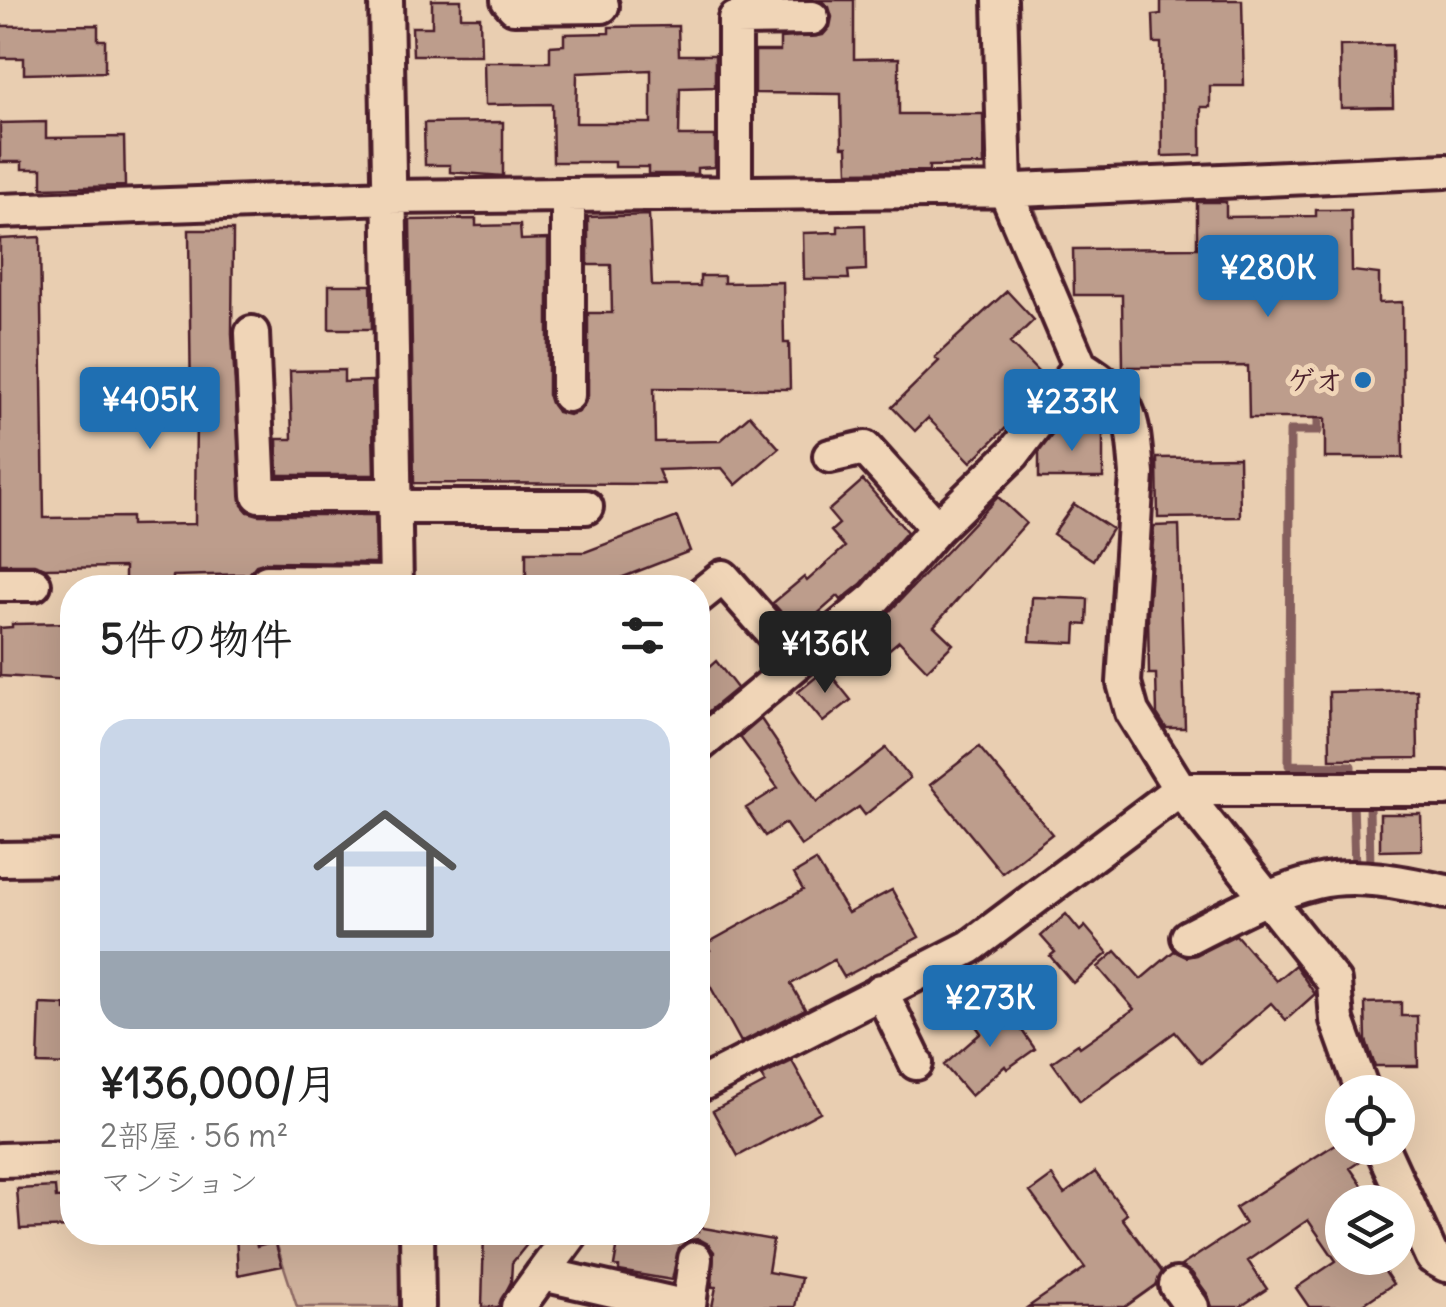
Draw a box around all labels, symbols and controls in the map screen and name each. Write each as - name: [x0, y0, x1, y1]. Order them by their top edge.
- pin: ¥280K: [1198, 235, 1338, 320]
- text: ¥280K: [1220, 247, 1316, 288]
- place label: ゲオ: [1287, 362, 1343, 398]
- pin: ¥405K: [80, 367, 220, 452]
- pin: ¥233K: [1002, 369, 1142, 454]
- marker: ゲオ: [1352, 369, 1374, 391]
- text: ¥405K: [102, 379, 198, 420]
- text: ¥233K: [1026, 381, 1118, 422]
- icon: filters: [615, 608, 670, 663]
- pin: ¥136K: [755, 611, 895, 696]
- text: 5件の物件: [100, 613, 292, 665]
- text: ¥136K: [781, 623, 869, 664]
- icon: home: [295, 784, 475, 964]
- pin: ¥273K: [920, 965, 1060, 1050]
- text: ¥273K: [945, 977, 1035, 1018]
- text: ¥136,000/月: [100, 1057, 338, 1109]
- map controls: [1325, 1075, 1415, 1275]
- button: locate: [1325, 1075, 1415, 1165]
- text: 2部屋 · 56 m²: [100, 1115, 288, 1156]
- text: マンション: [100, 1161, 259, 1202]
- button: layers: [1325, 1185, 1415, 1275]

